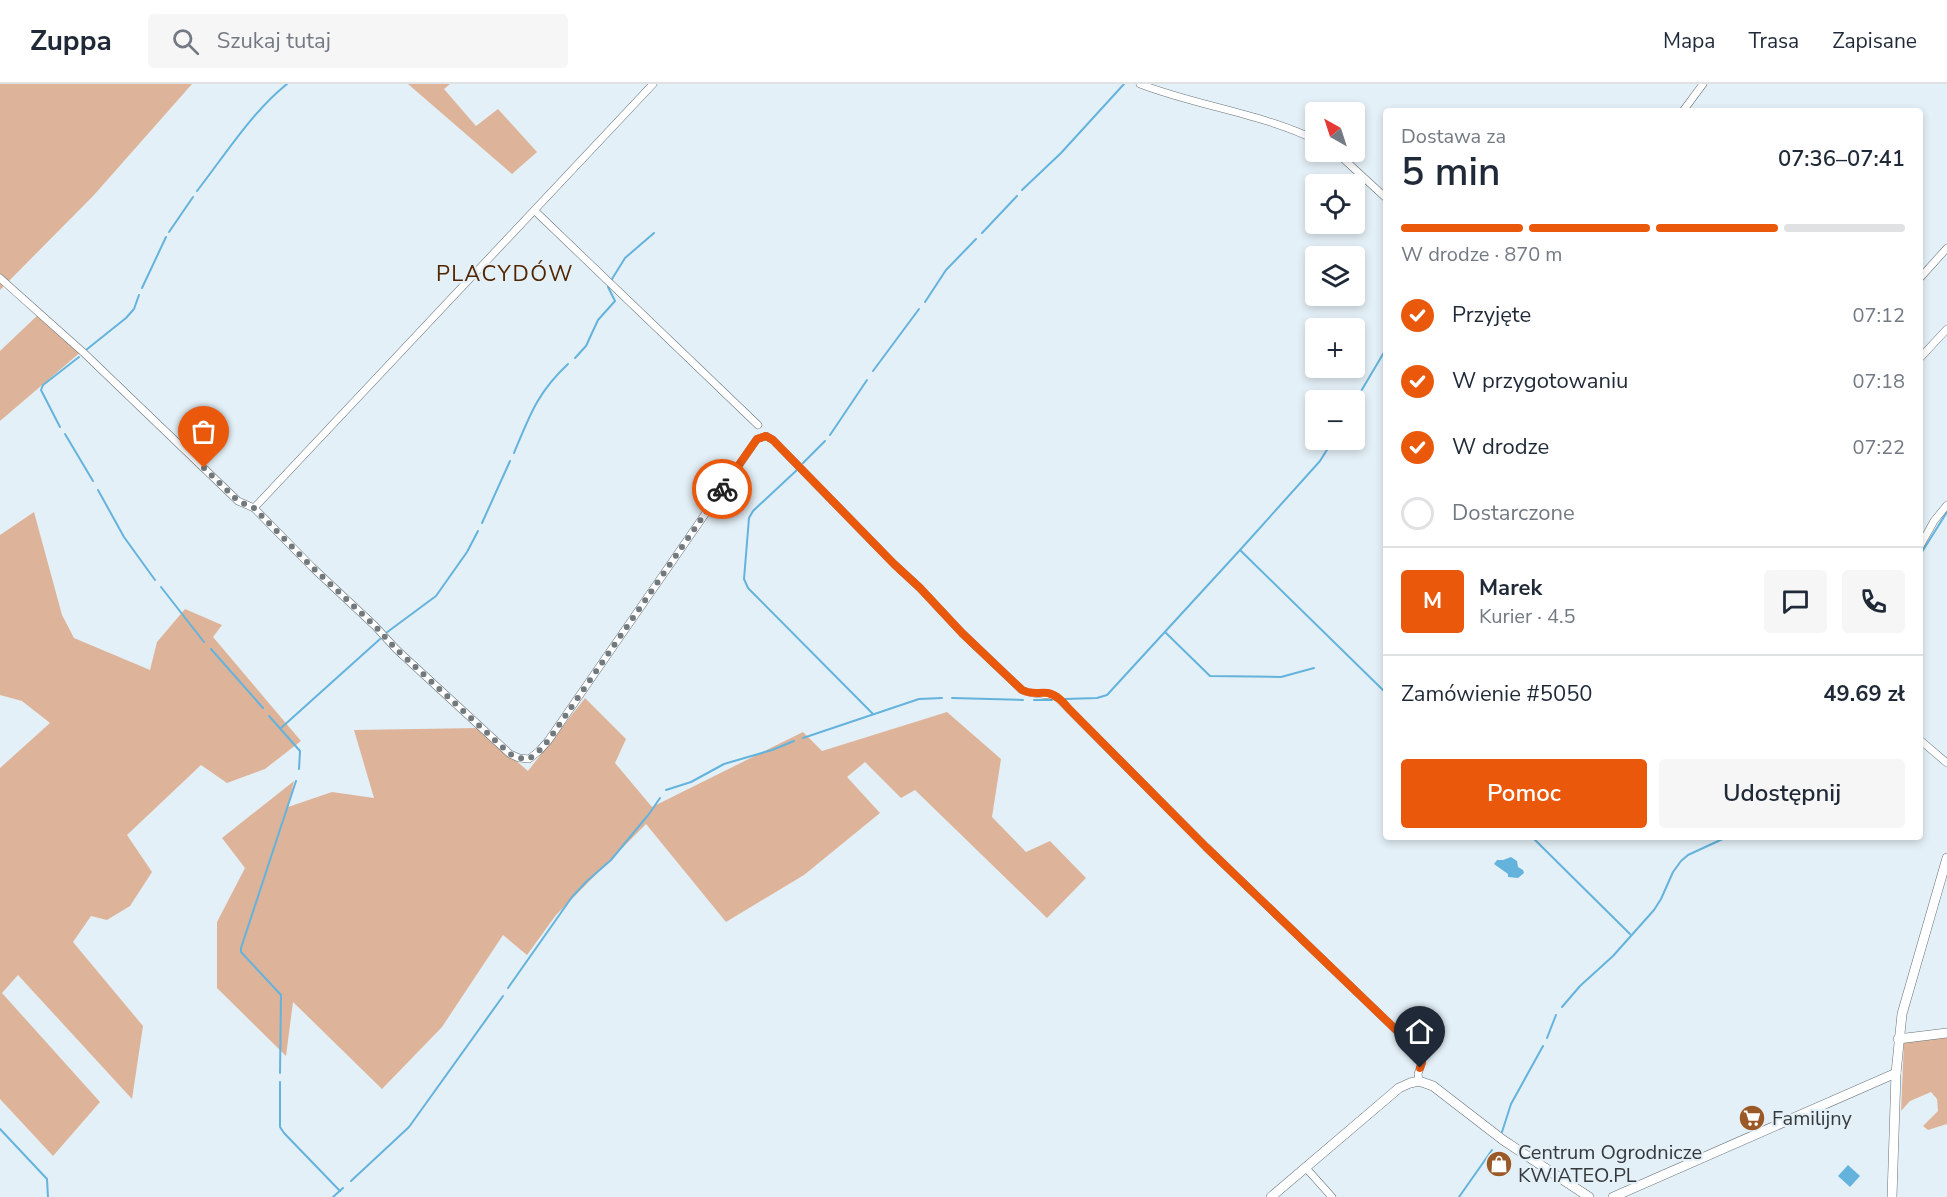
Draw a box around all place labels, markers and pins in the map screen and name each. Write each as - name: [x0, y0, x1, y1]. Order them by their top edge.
- pin: [178, 406, 229, 468]
- pin: [1394, 1006, 1445, 1068]
- supermarket icon: Familijny: [1737, 1103, 1767, 1133]
- place label: Familijny: [1772, 1105, 1852, 1132]
- place label: Centrum Ogrodnicze KWIATEO.PL: [1518, 1139, 1702, 1189]
- shop icon: Centrum Ogrodnicze KWIATEO.PL: [1484, 1149, 1514, 1179]

